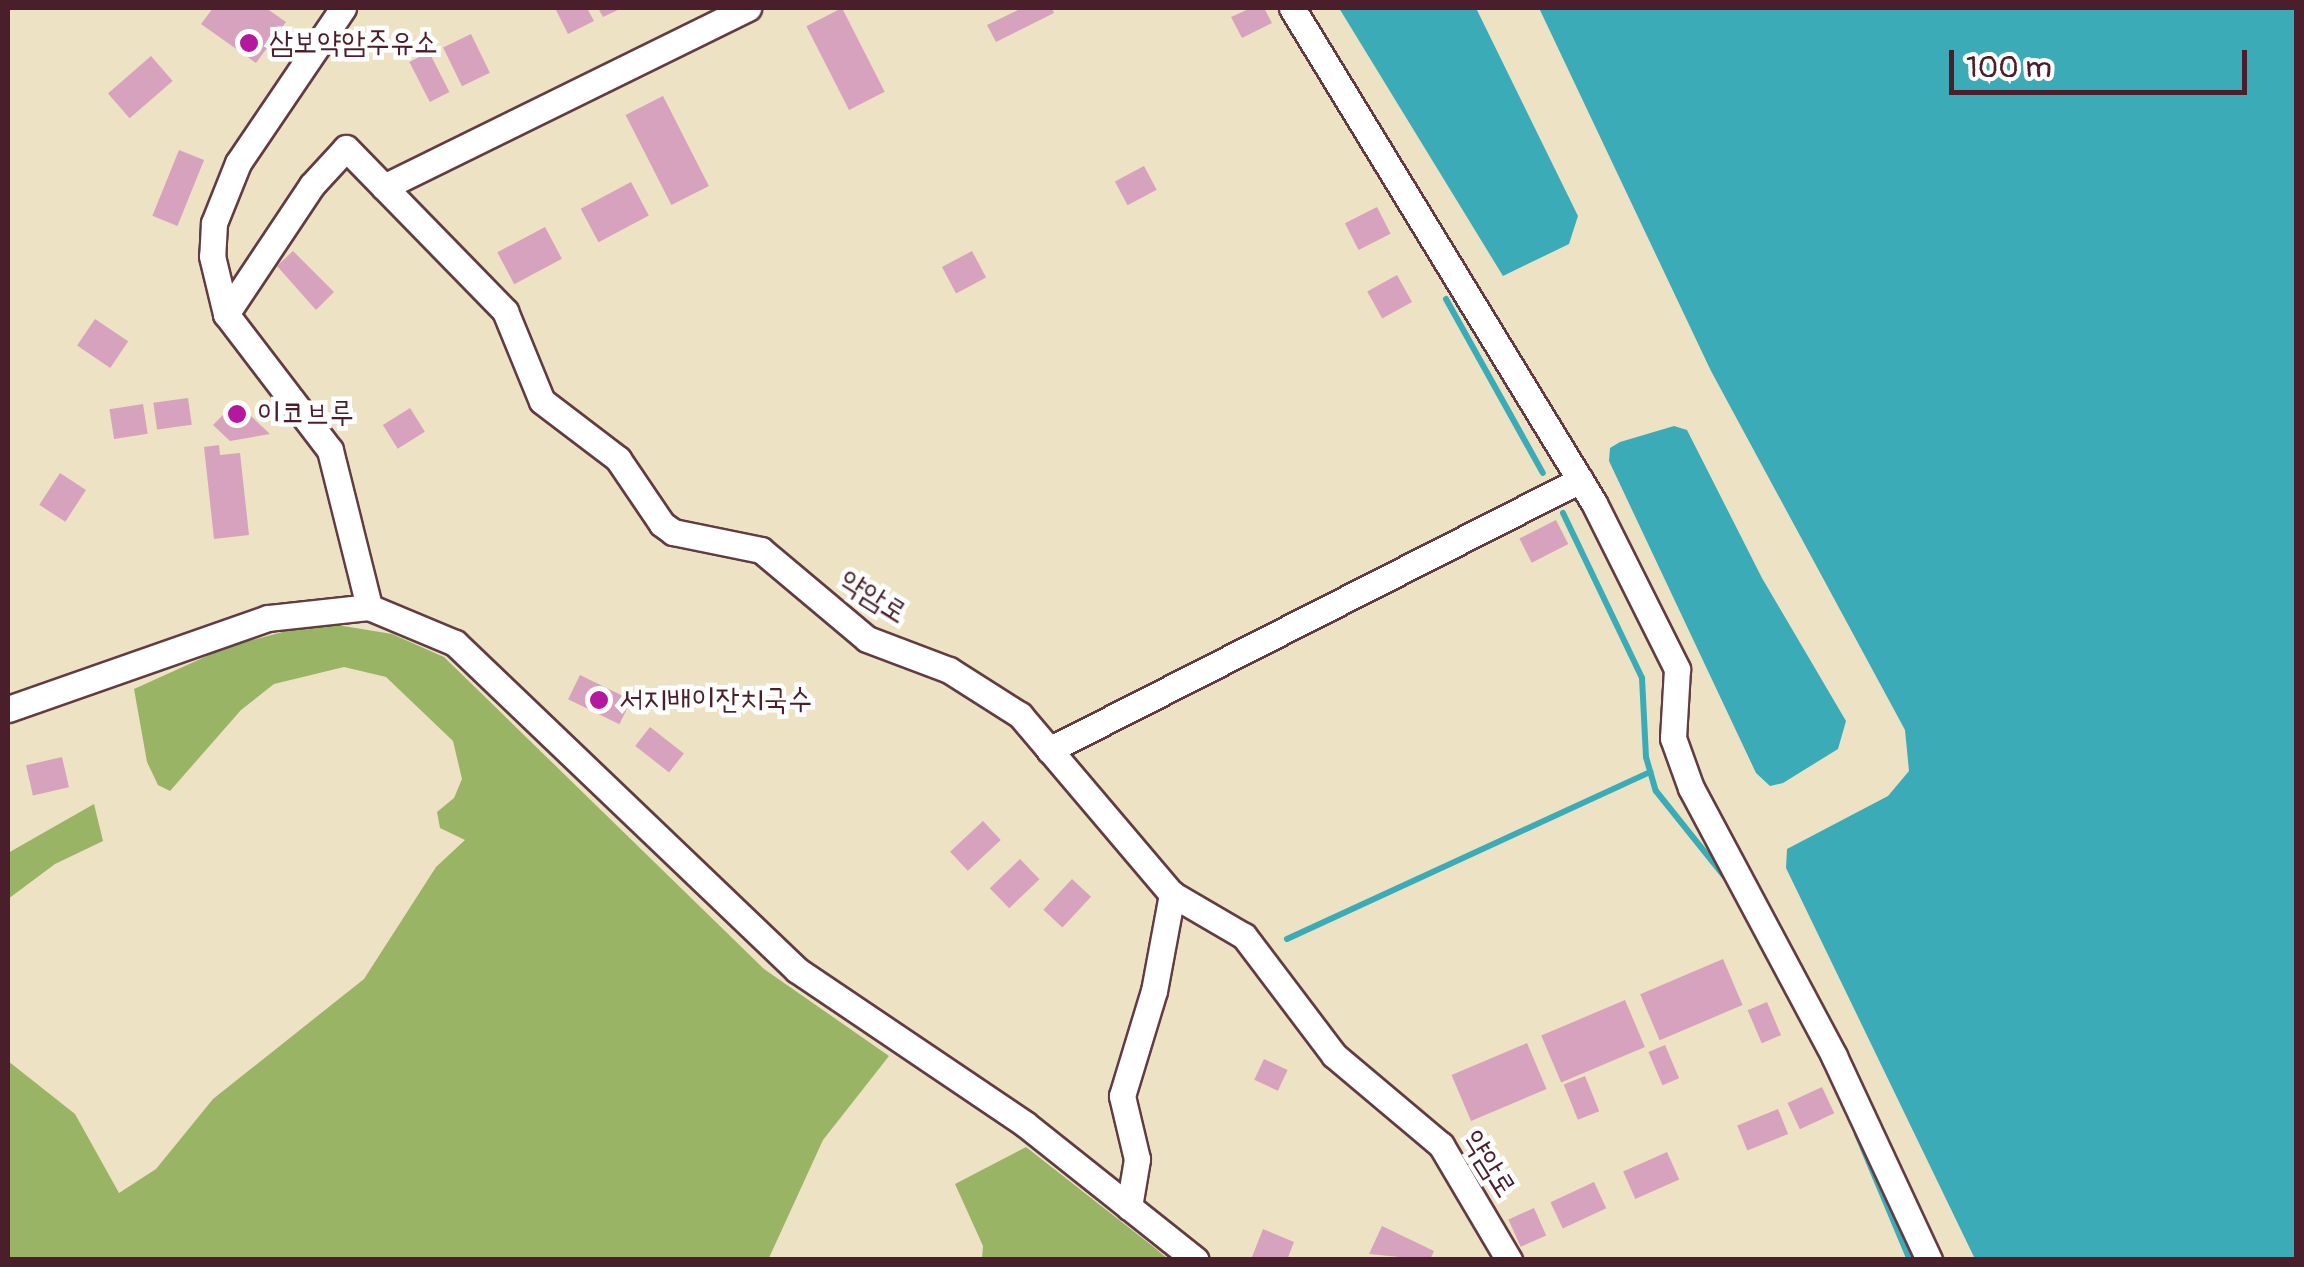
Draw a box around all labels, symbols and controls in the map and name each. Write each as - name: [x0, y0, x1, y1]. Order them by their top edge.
- place label: 삼보약암주유소: [269, 25, 438, 61]
- scale bar: [1954, 30, 2252, 92]
- marker: 삼보약암주유소: [238, 32, 260, 54]
- text: 100 m: [1966, 49, 2052, 86]
- place label: 이코브루: [257, 396, 354, 432]
- marker: 이코브루: [226, 403, 248, 425]
- street label: 약암로: [833, 563, 913, 631]
- place label: 서지배이잔치국수: [619, 682, 812, 718]
- marker: 서지배이잔치국수: [588, 689, 610, 711]
- street label: 약암로: [1455, 1124, 1523, 1204]

